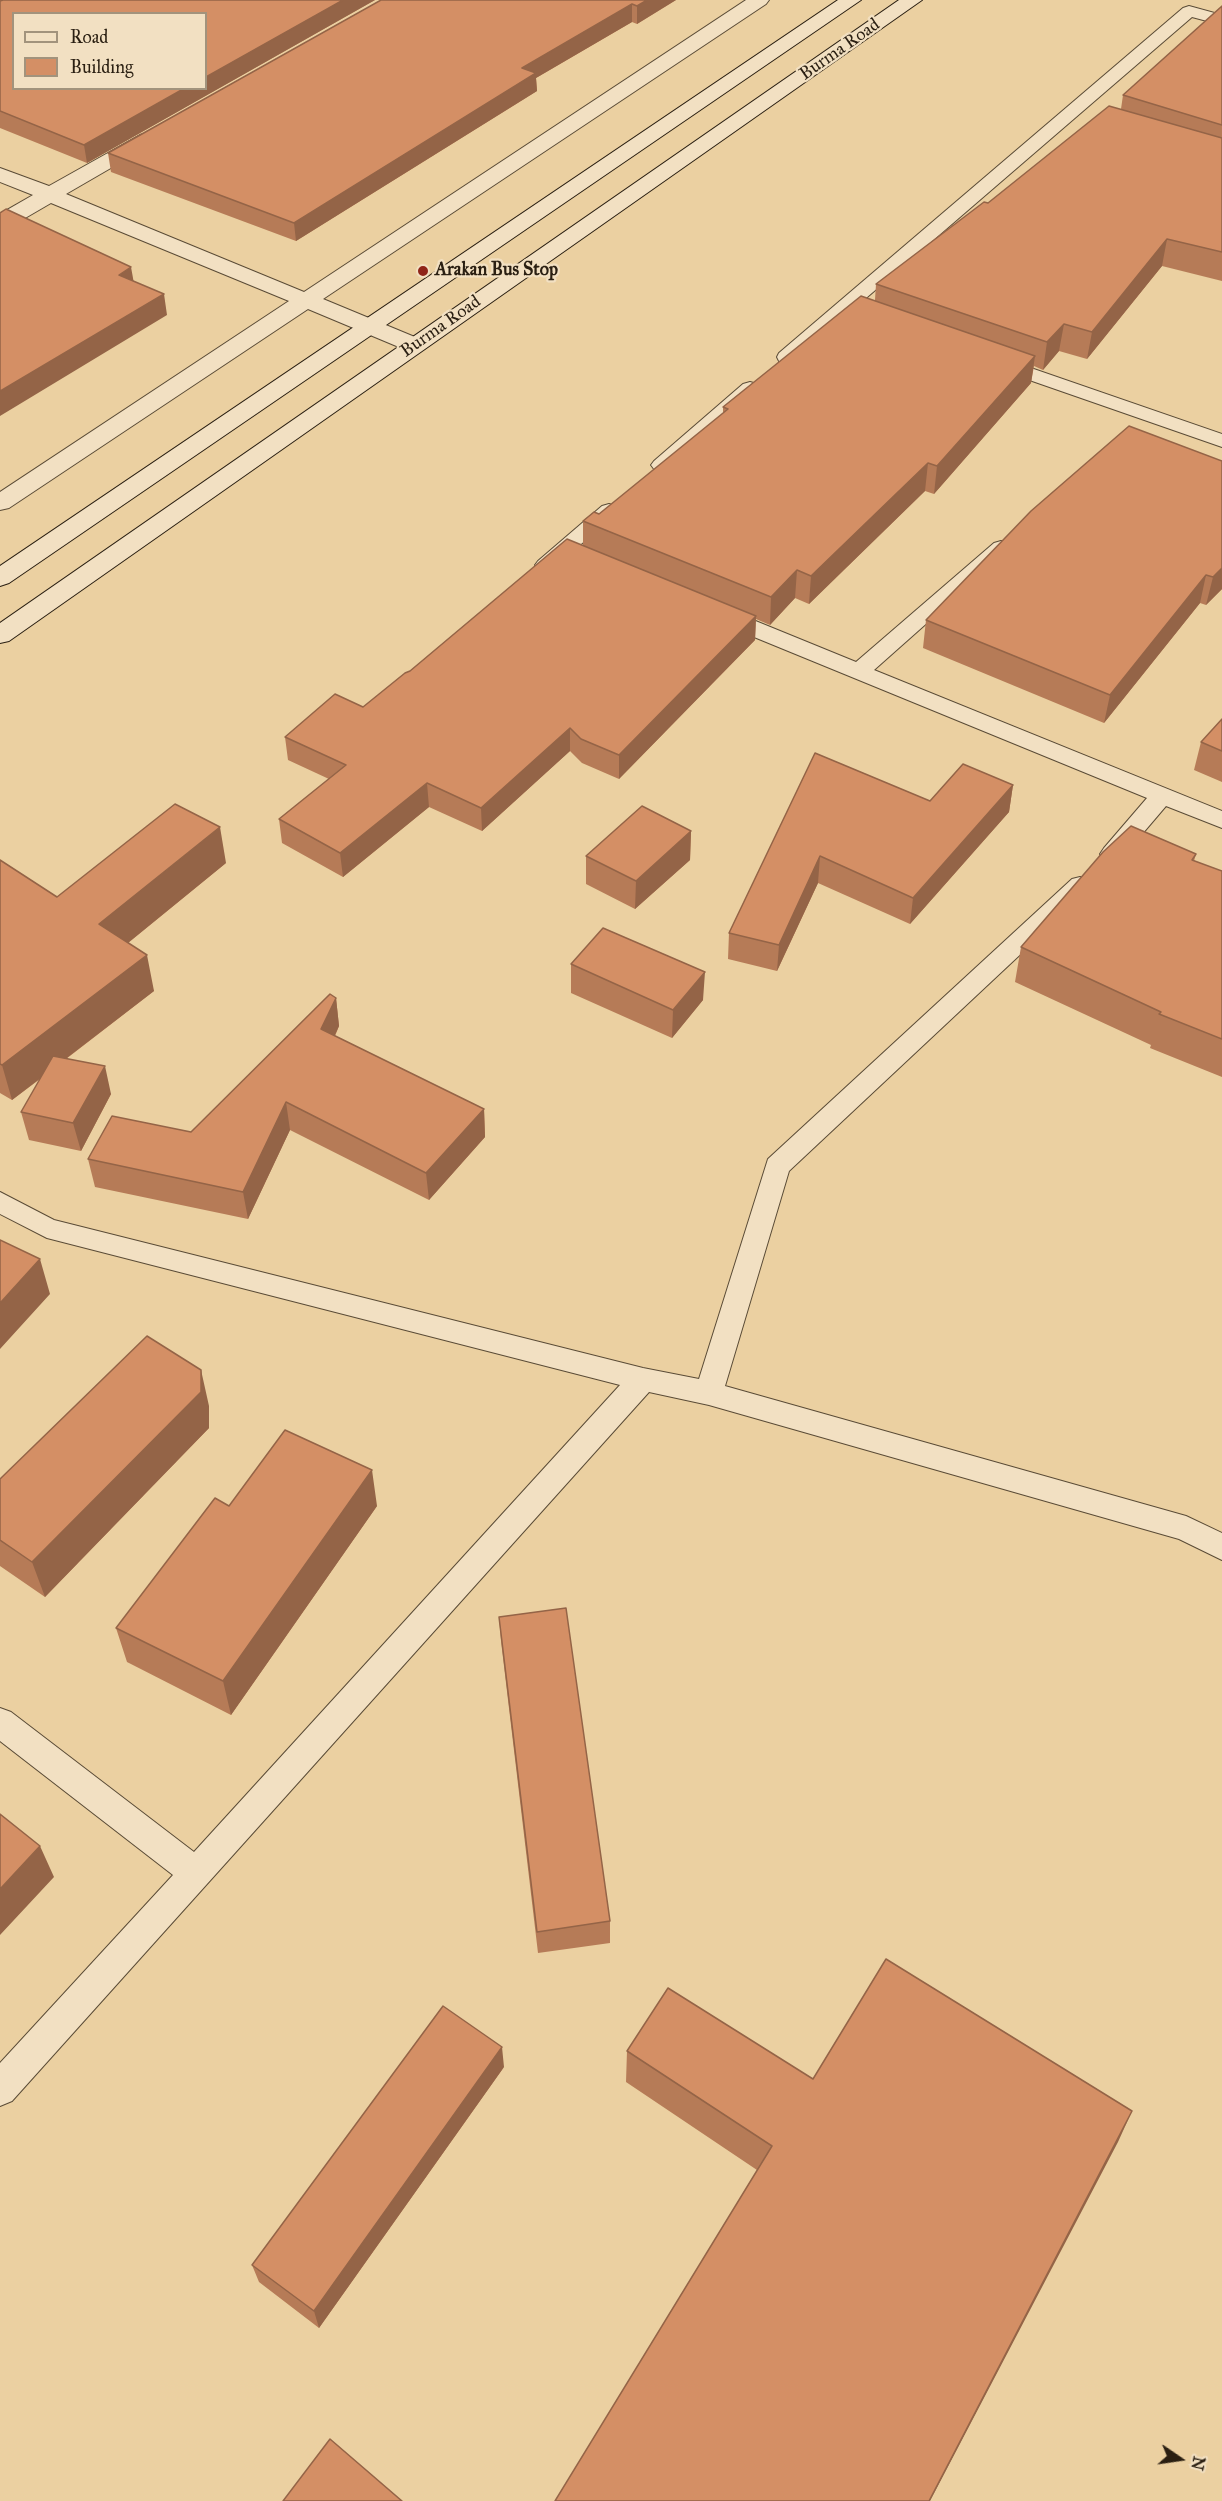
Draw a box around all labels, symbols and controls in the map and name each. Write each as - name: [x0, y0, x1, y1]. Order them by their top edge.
- legend: [12, 12, 207, 90]
- street label: Burma Road: [796, 14, 884, 86]
- text: Road: [70, 26, 108, 48]
- text: Building: [70, 56, 133, 78]
- place label: Arakan Bus Stop: [435, 260, 558, 282]
- marker: Arakan Bus Stop: [416, 264, 430, 278]
- street label: Burma Road: [397, 291, 485, 363]
- north arrow: [1150, 2429, 1210, 2489]
- text: N: [1187, 2454, 1209, 2472]

